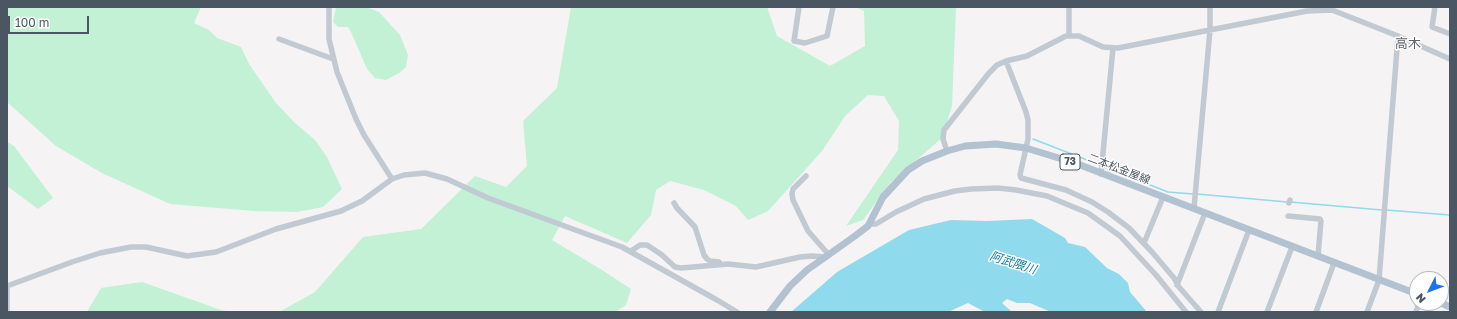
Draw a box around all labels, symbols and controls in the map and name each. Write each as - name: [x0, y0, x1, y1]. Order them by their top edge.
- scale bar: [10, 8, 91, 34]
- text: 100 m: [15, 15, 49, 30]
- district label: 高木: [1395, 36, 1421, 52]
- street label: 二本松金屋線: [1086, 151, 1152, 187]
- road number: 73: [1060, 154, 1080, 170]
- water label: 阿武隈川: [988, 249, 1038, 277]
- north arrow: [1409, 271, 1449, 311]
- text: N: [1413, 291, 1428, 306]

